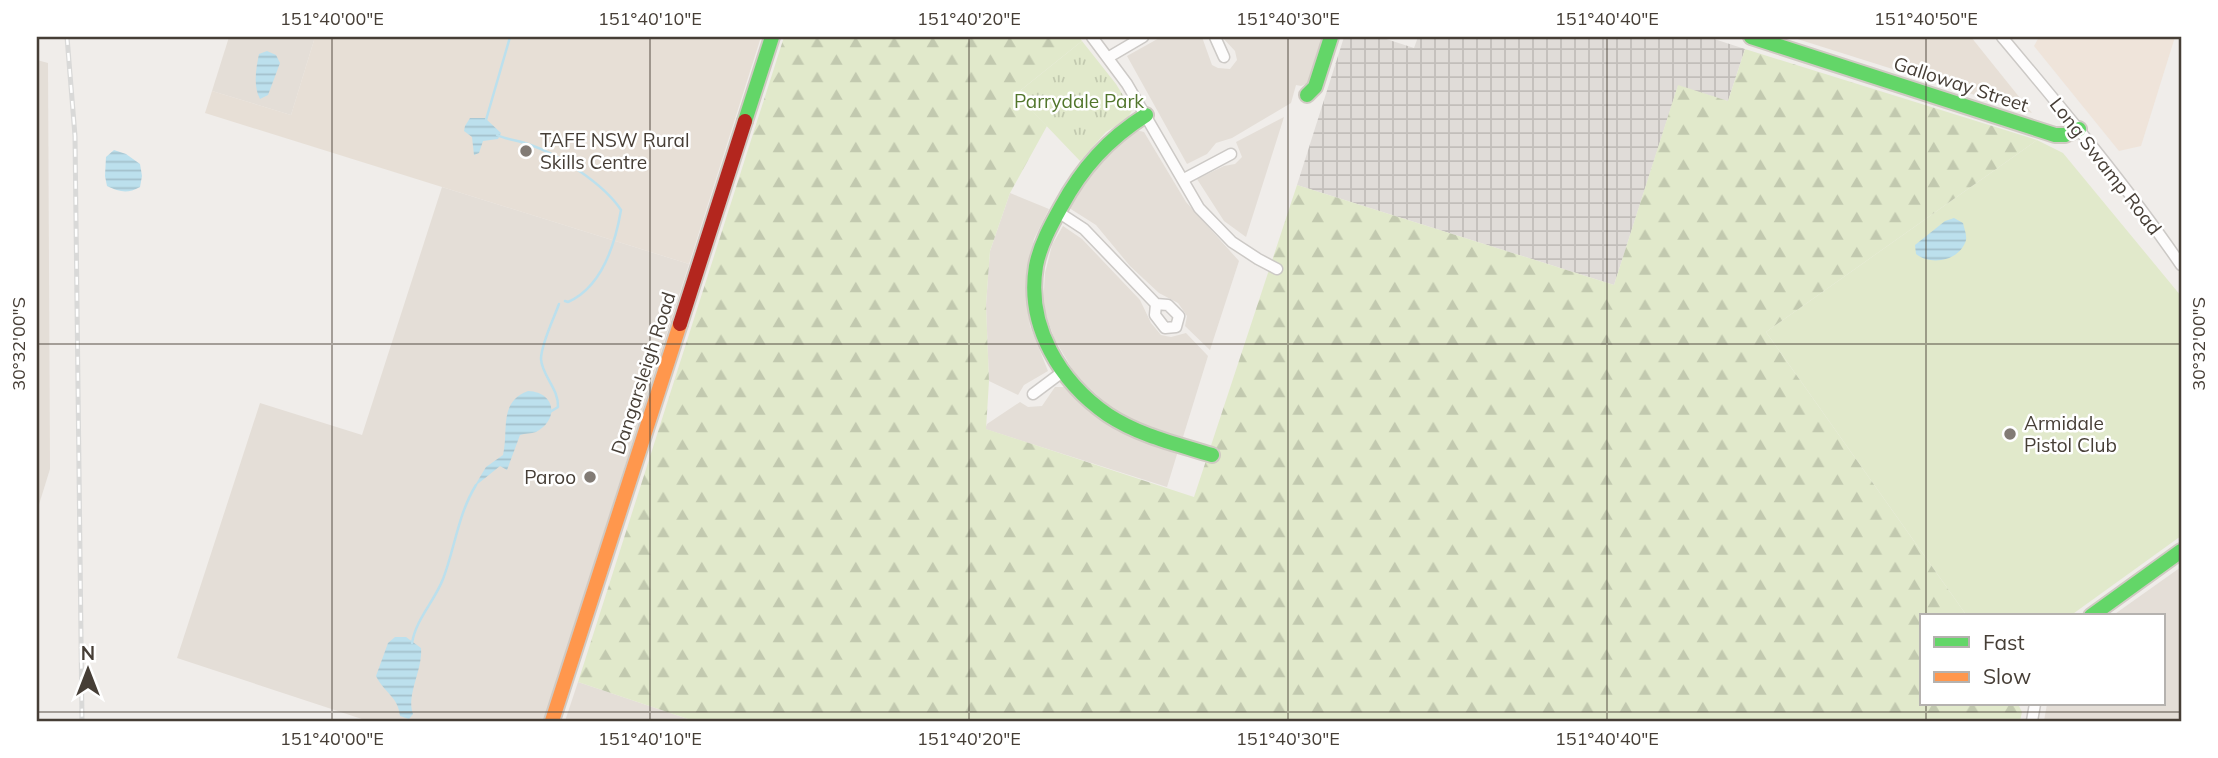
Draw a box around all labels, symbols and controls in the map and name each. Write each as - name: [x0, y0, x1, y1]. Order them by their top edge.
- text: 151°40'00"E: [280, 7, 384, 30]
- text: 151°40'10"E: [598, 7, 702, 30]
- text: 151°40'20"E: [917, 7, 1021, 30]
- text: 151°40'30"E: [1236, 7, 1340, 30]
- text: 151°40'40"E: [1555, 7, 1659, 30]
- text: 151°40'50"E: [1874, 7, 1978, 30]
- street label: Galloway Street: [1891, 51, 2032, 117]
- park label: Parrydale Park: [1014, 89, 1144, 113]
- street label: Long Swamp Road: [2045, 93, 2167, 239]
- place label: TAFE NSW Rural Skills Centre: [540, 128, 690, 174]
- marker: TAFE NSW Rural Skills Centre: [518, 143, 534, 159]
- street label: Dangarsleigh Road: [605, 289, 681, 457]
- text: 30°32'00"S: [7, 297, 30, 391]
- text: 30°32'00"S: [2187, 297, 2210, 391]
- place label: Armidale Pistol Club: [2024, 411, 2117, 457]
- marker: Armidale Pistol Club: [2002, 426, 2018, 442]
- place label: Paroo: [524, 465, 576, 489]
- marker: Paroo: [582, 469, 598, 485]
- legend: [1920, 614, 2166, 706]
- text: Fast: [1983, 629, 2025, 655]
- north arrow: [52, 636, 122, 706]
- text: N: [81, 641, 95, 665]
- text: Slow: [1983, 663, 2031, 689]
- text: 151°40'00"E: [280, 727, 384, 750]
- text: 151°40'10"E: [598, 727, 702, 750]
- text: 151°40'20"E: [917, 727, 1021, 750]
- text: 151°40'30"E: [1236, 727, 1340, 750]
- text: 151°40'40"E: [1555, 727, 1659, 750]

